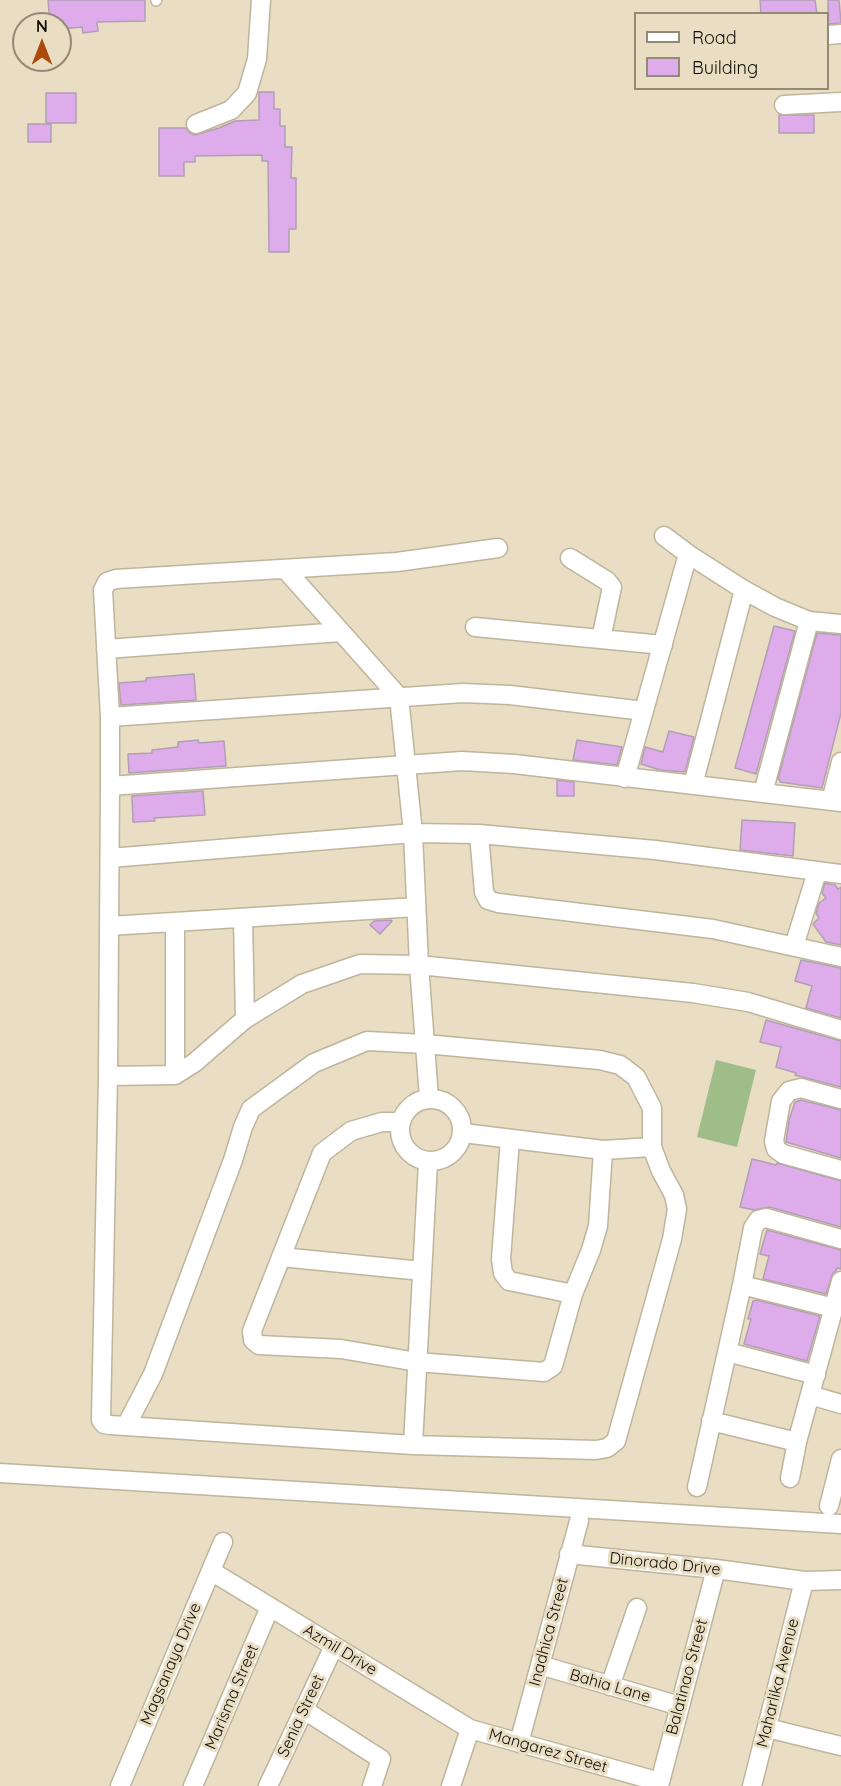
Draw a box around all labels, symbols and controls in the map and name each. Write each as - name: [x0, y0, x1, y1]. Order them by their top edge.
- north arrow: [12, 12, 72, 72]
- legend: [634, 12, 829, 90]
- text: N: [36, 16, 48, 36]
- text: Road: [692, 26, 737, 49]
- text: Building: [692, 56, 758, 79]
- street label: Dinorado Drive: [608, 1549, 722, 1579]
- street label: Inadhica Street: [525, 1576, 573, 1688]
- street label: Magsanaya Drive: [137, 1600, 205, 1728]
- street label: Balatinao Street: [662, 1617, 712, 1737]
- street label: Maharlika Avenue: [753, 1617, 803, 1749]
- street label: Azmil Drive: [300, 1621, 380, 1679]
- street label: Marisma Street: [201, 1642, 263, 1752]
- street label: Bahia Lane: [567, 1665, 653, 1707]
- street label: Senia Street: [274, 1672, 328, 1760]
- street label: Mangarez Street: [487, 1725, 609, 1777]

